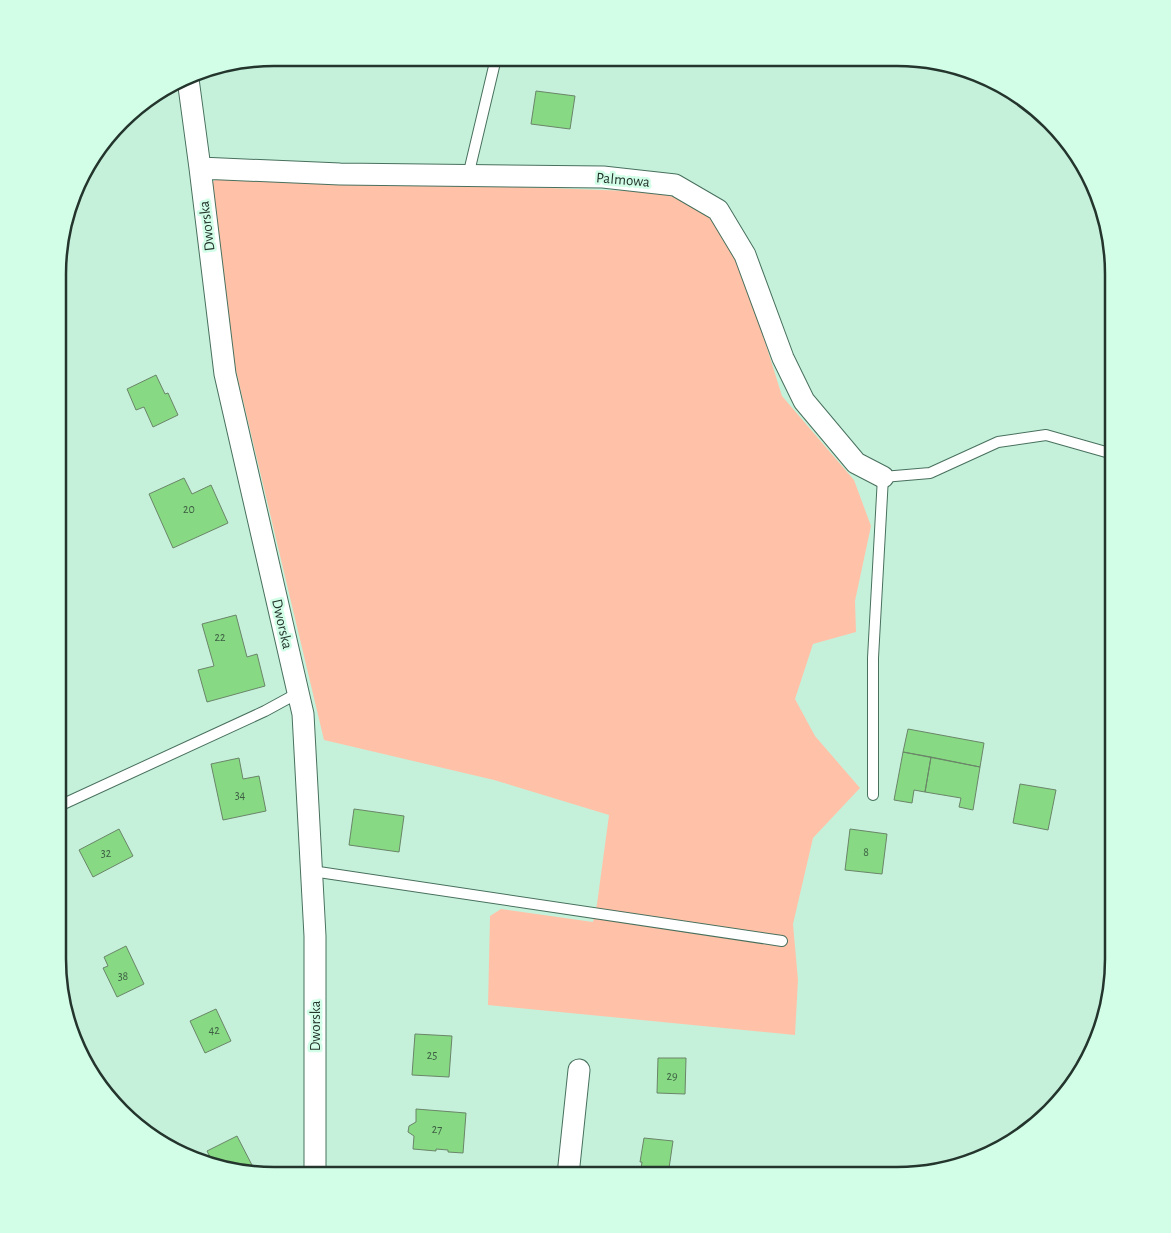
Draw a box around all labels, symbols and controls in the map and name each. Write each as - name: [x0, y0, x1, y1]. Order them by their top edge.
- street label: Palmowa: [595, 170, 651, 190]
- street label: Dworska: [196, 200, 218, 252]
- house number: 20: [183, 503, 195, 515]
- street label: Dworska: [269, 598, 295, 650]
- house number: 22: [215, 631, 226, 643]
- house number: 34: [235, 789, 246, 801]
- house number: 8: [863, 846, 869, 858]
- house number: 32: [101, 847, 112, 859]
- house number: 38: [118, 970, 129, 982]
- street label: Dworska: [308, 1001, 323, 1051]
- house number: 42: [208, 1024, 220, 1036]
- house number: 25: [427, 1049, 437, 1061]
- house number: 29: [666, 1070, 678, 1082]
- house number: 27: [432, 1123, 442, 1135]

